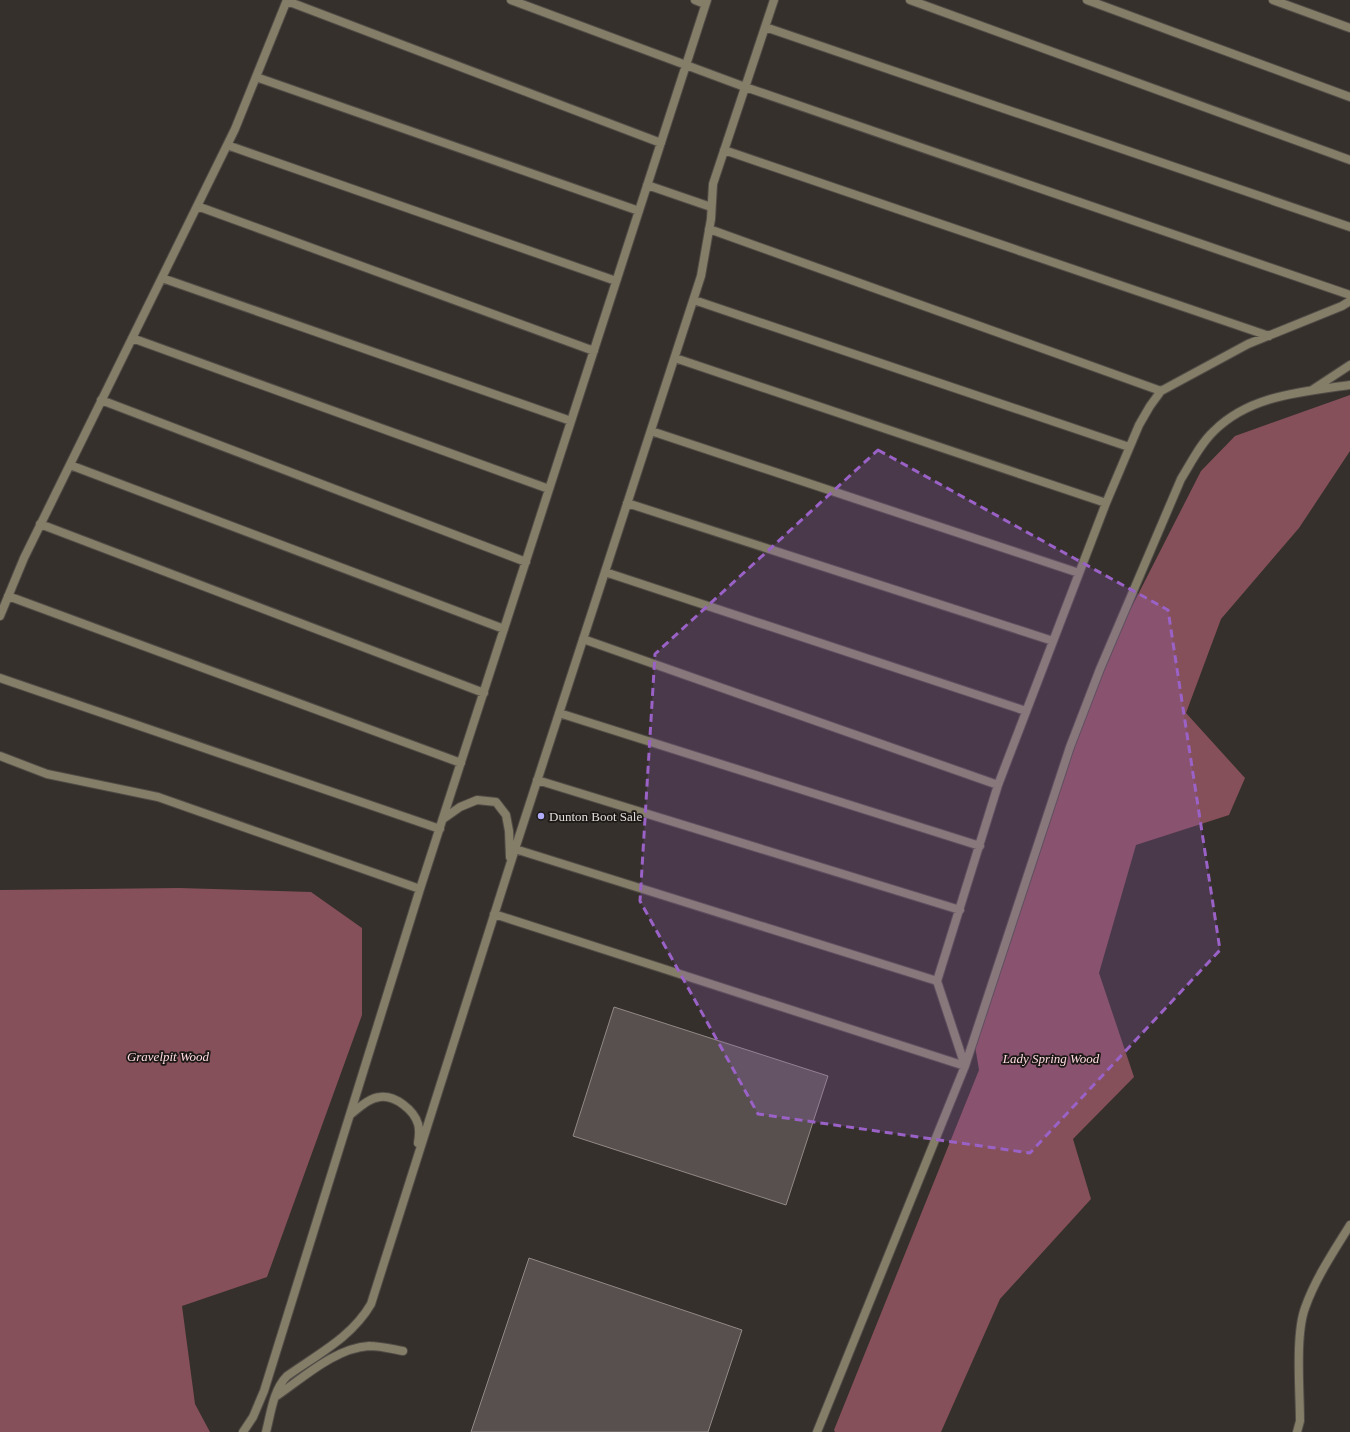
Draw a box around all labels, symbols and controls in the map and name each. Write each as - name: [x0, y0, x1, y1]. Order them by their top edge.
- place label: Dunton Boot Sale: [549, 809, 642, 824]
- marker: Dunton Boot Sale: [536, 811, 546, 821]
- park label: Gravelpit Wood: [127, 1049, 210, 1064]
- park label: Lady Spring Wood: [1002, 1051, 1100, 1066]

